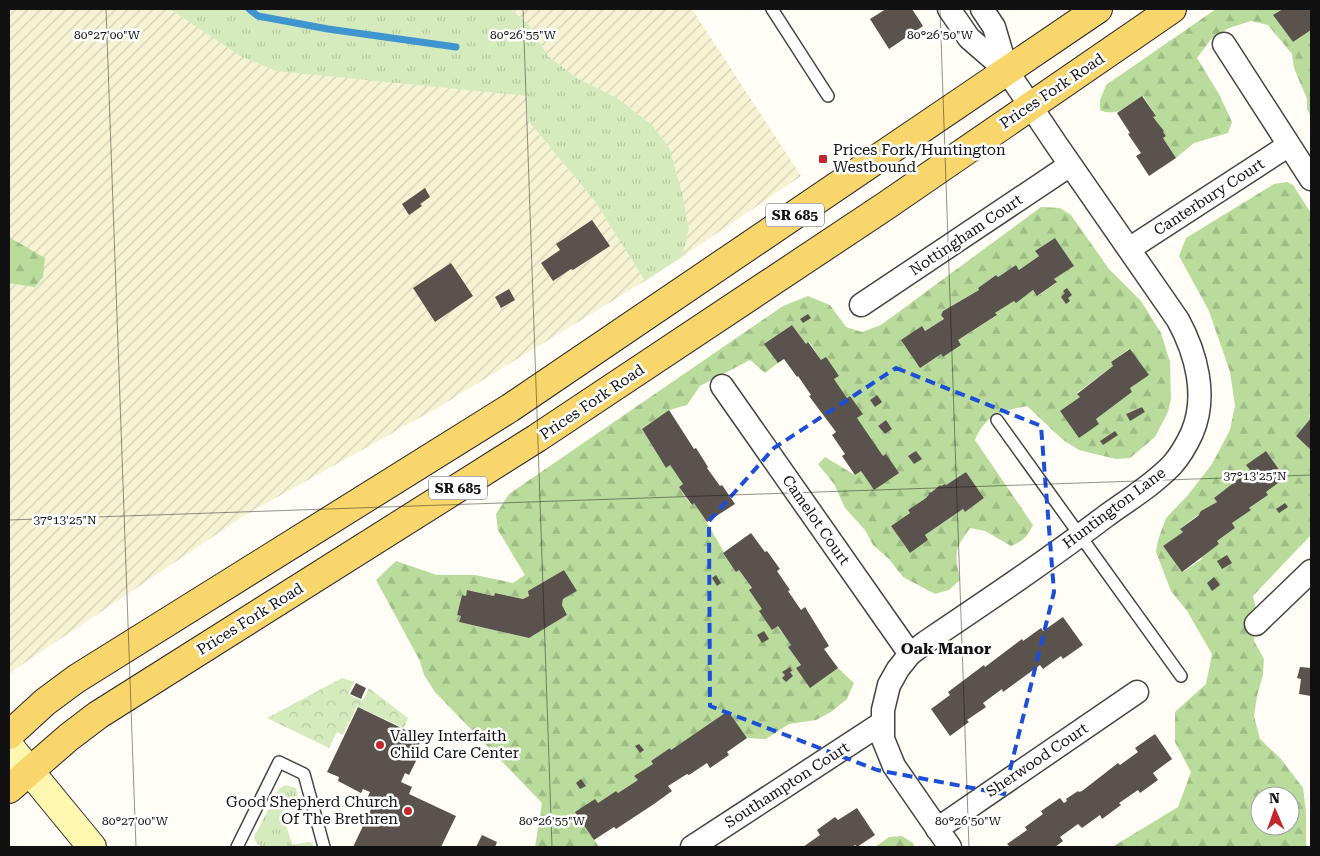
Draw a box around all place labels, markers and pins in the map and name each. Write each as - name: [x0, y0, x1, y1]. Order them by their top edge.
- place label: Prices Fork/Huntington Westbound: [833, 141, 1006, 176]
- marker: Prices Fork/Huntington Westbound: [817, 153, 829, 165]
- place label: Valley Interfaith Child Care Center: [390, 727, 519, 762]
- marker: Valley Interfaith Child Care Center: [374, 739, 386, 751]
- place label: Good Shepherd Church Of The Brethren: [226, 793, 398, 828]
- marker: Good Shepherd Church Of The Brethren: [402, 805, 414, 817]

